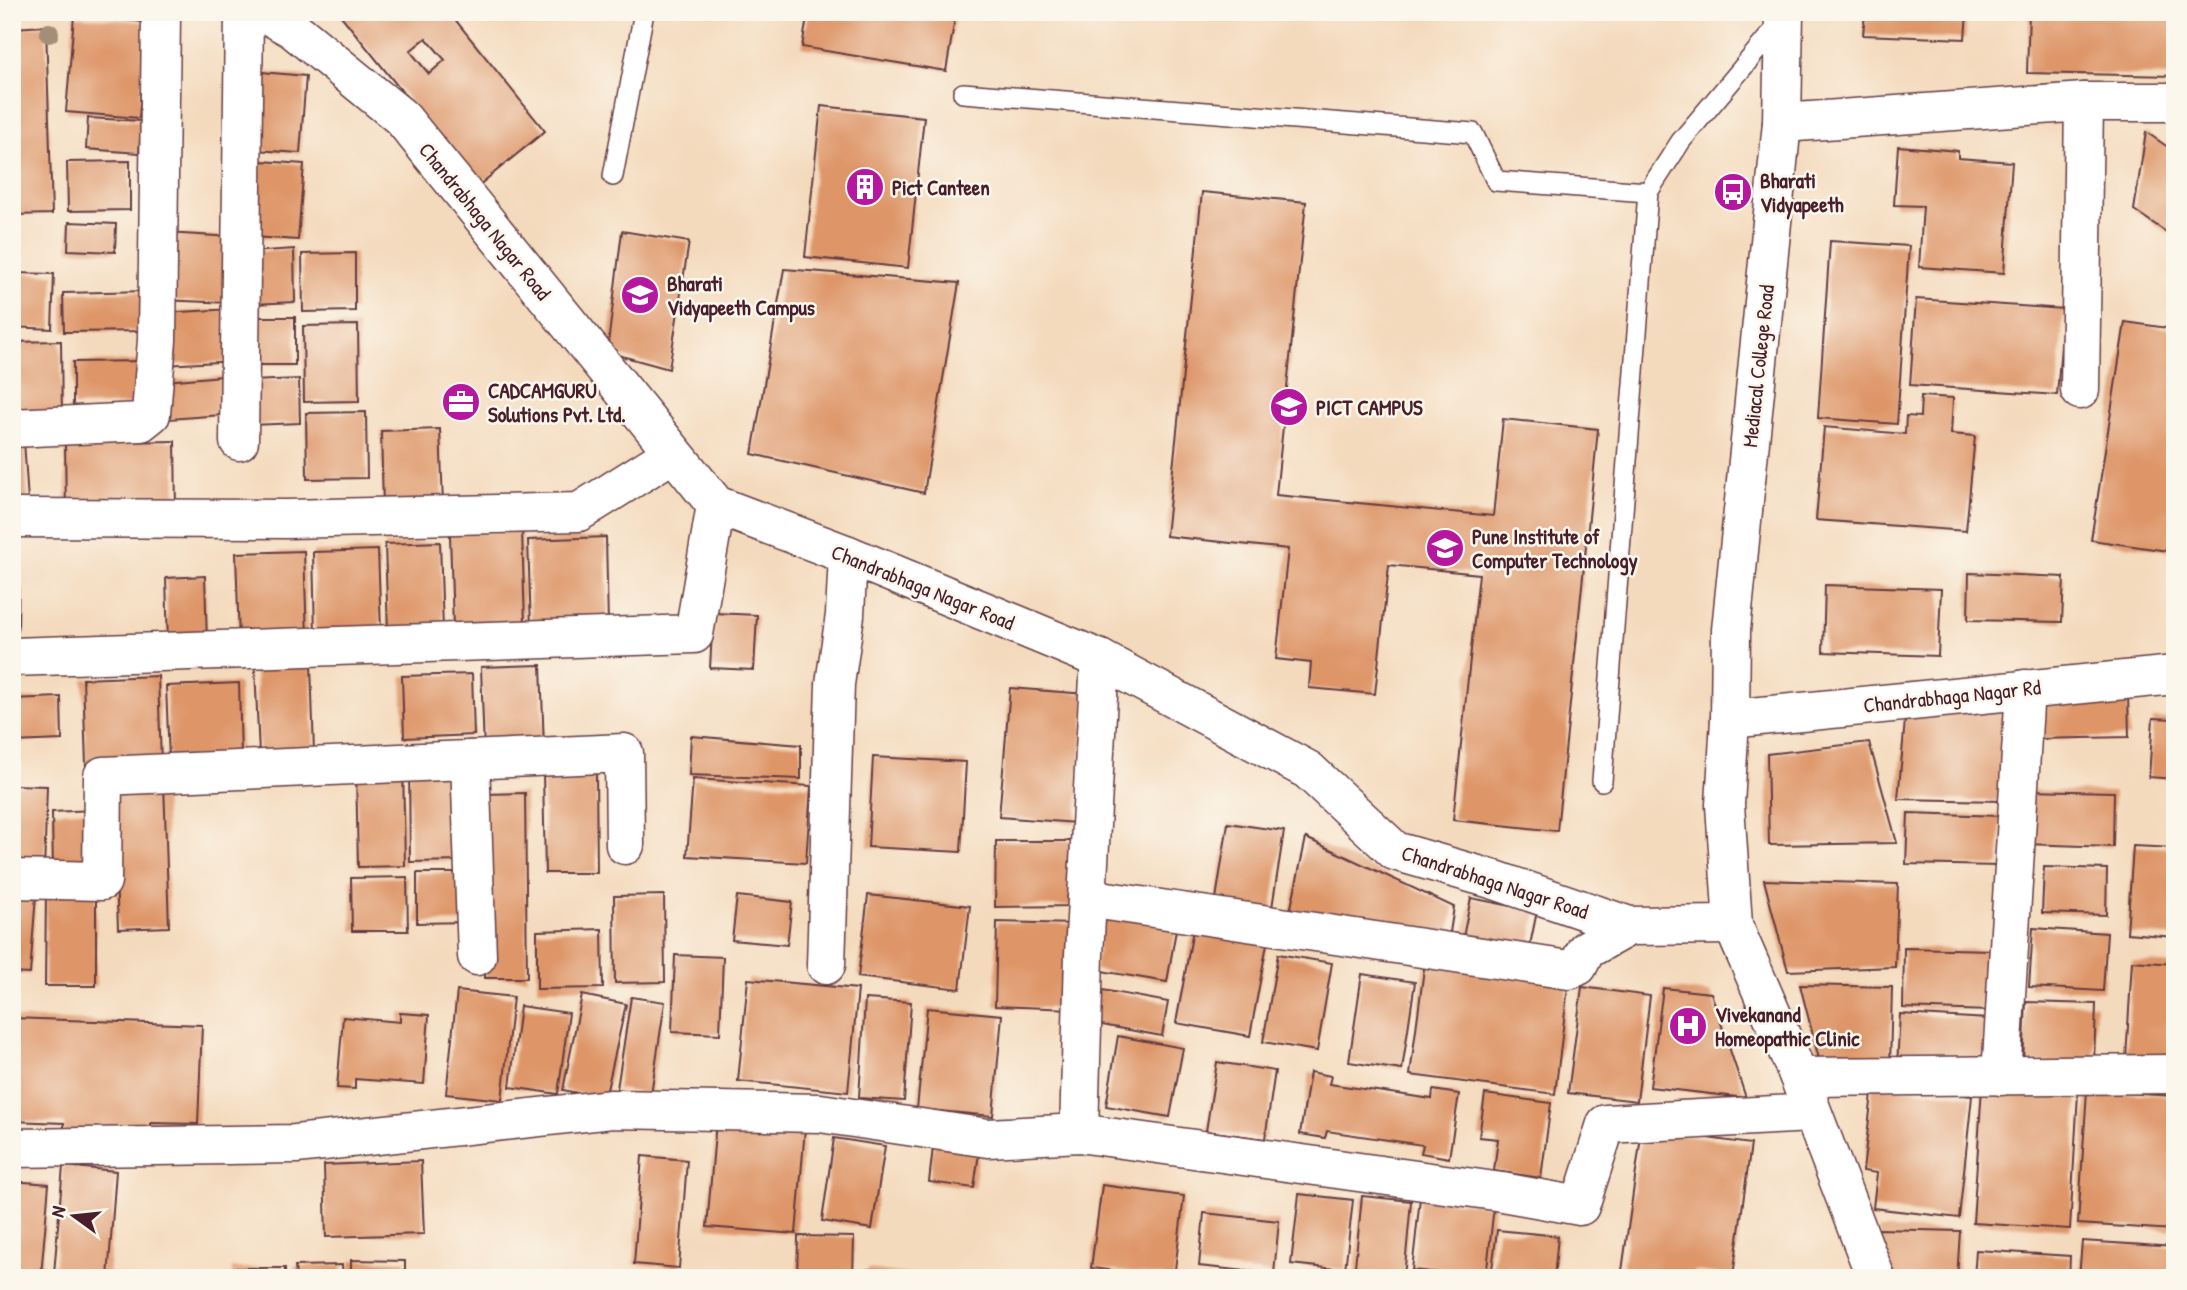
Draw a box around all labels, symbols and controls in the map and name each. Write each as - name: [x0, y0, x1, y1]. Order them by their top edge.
- street label: Chandrabhaga Nagar Road: [412, 136, 558, 306]
- building icon: Pict Canteen: [844, 166, 886, 208]
- place label: Bharati Vidyapeeth: [1760, 166, 1844, 220]
- bus stop icon: Bharati Vidyapeeth: [1712, 171, 1754, 213]
- place label: Pict Canteen: [892, 173, 990, 202]
- place label: Bharati Vidyapeeth Campus: [667, 269, 815, 323]
- school or university icon: Bharati Vidyapeeth Campus: [619, 274, 661, 316]
- street label: Mediacal College Road: [1735, 283, 1781, 449]
- place label: CADCAMGURU Solutions Pvt. Ltd.: [488, 376, 626, 429]
- office icon: CADCAMGURU Solutions Pvt. Ltd.: [440, 381, 482, 423]
- school or university icon: PICT CAMPUS: [1268, 386, 1310, 428]
- place label: PICT CAMPUS: [1316, 393, 1423, 422]
- place label: Pune Institute of Computer Technology: [1472, 522, 1638, 576]
- school or university icon: Pune Institute of Computer Technology: [1424, 527, 1466, 569]
- street label: Chandrabhaga Nagar Road: [827, 537, 1019, 637]
- street label: Chandrabhaga Nagar Rd: [1862, 672, 2042, 720]
- street label: Chandrabhaga Nagar Road: [1398, 838, 1592, 926]
- place label: Vivekanand Homeopathic Clinic: [1715, 1000, 1860, 1054]
- hospital icon: Vivekanand Homeopathic Clinic: [1667, 1005, 1709, 1047]
- north arrow: [38, 1182, 108, 1252]
- text: N: [44, 1203, 71, 1220]

